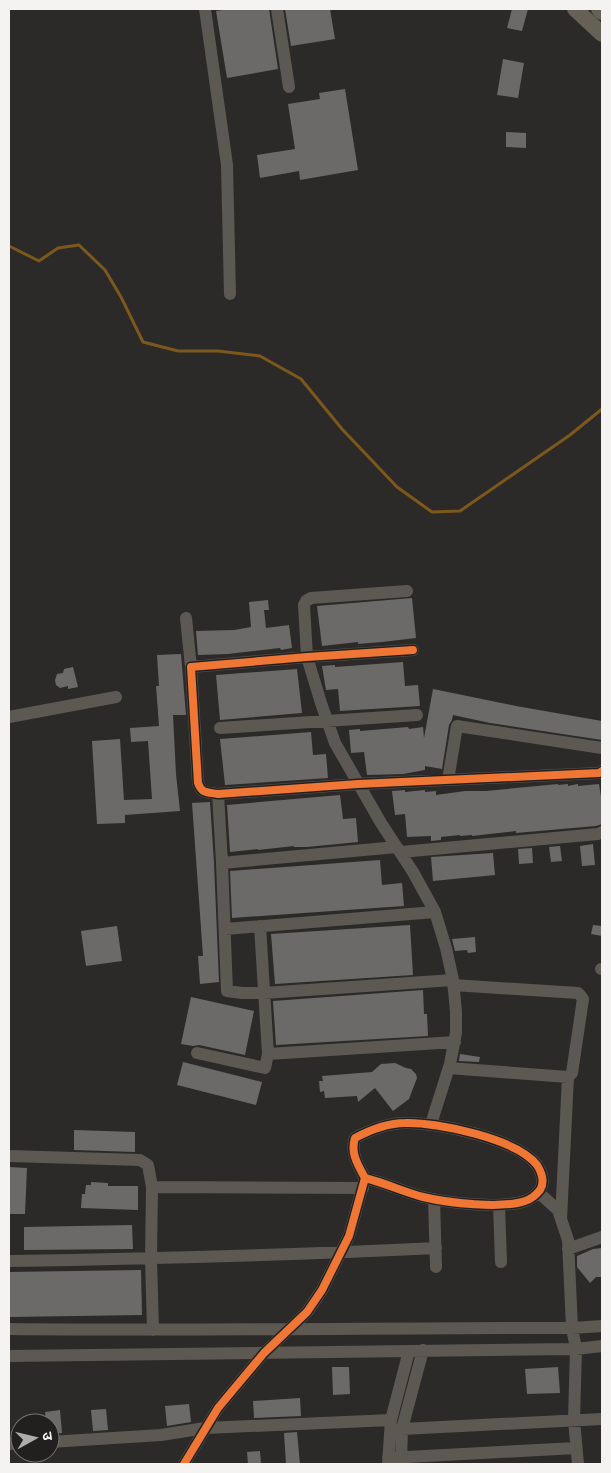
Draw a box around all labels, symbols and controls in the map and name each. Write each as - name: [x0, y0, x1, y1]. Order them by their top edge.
- north arrow: [10, 1413, 60, 1463]
- text: उ: [39, 1431, 56, 1442]

